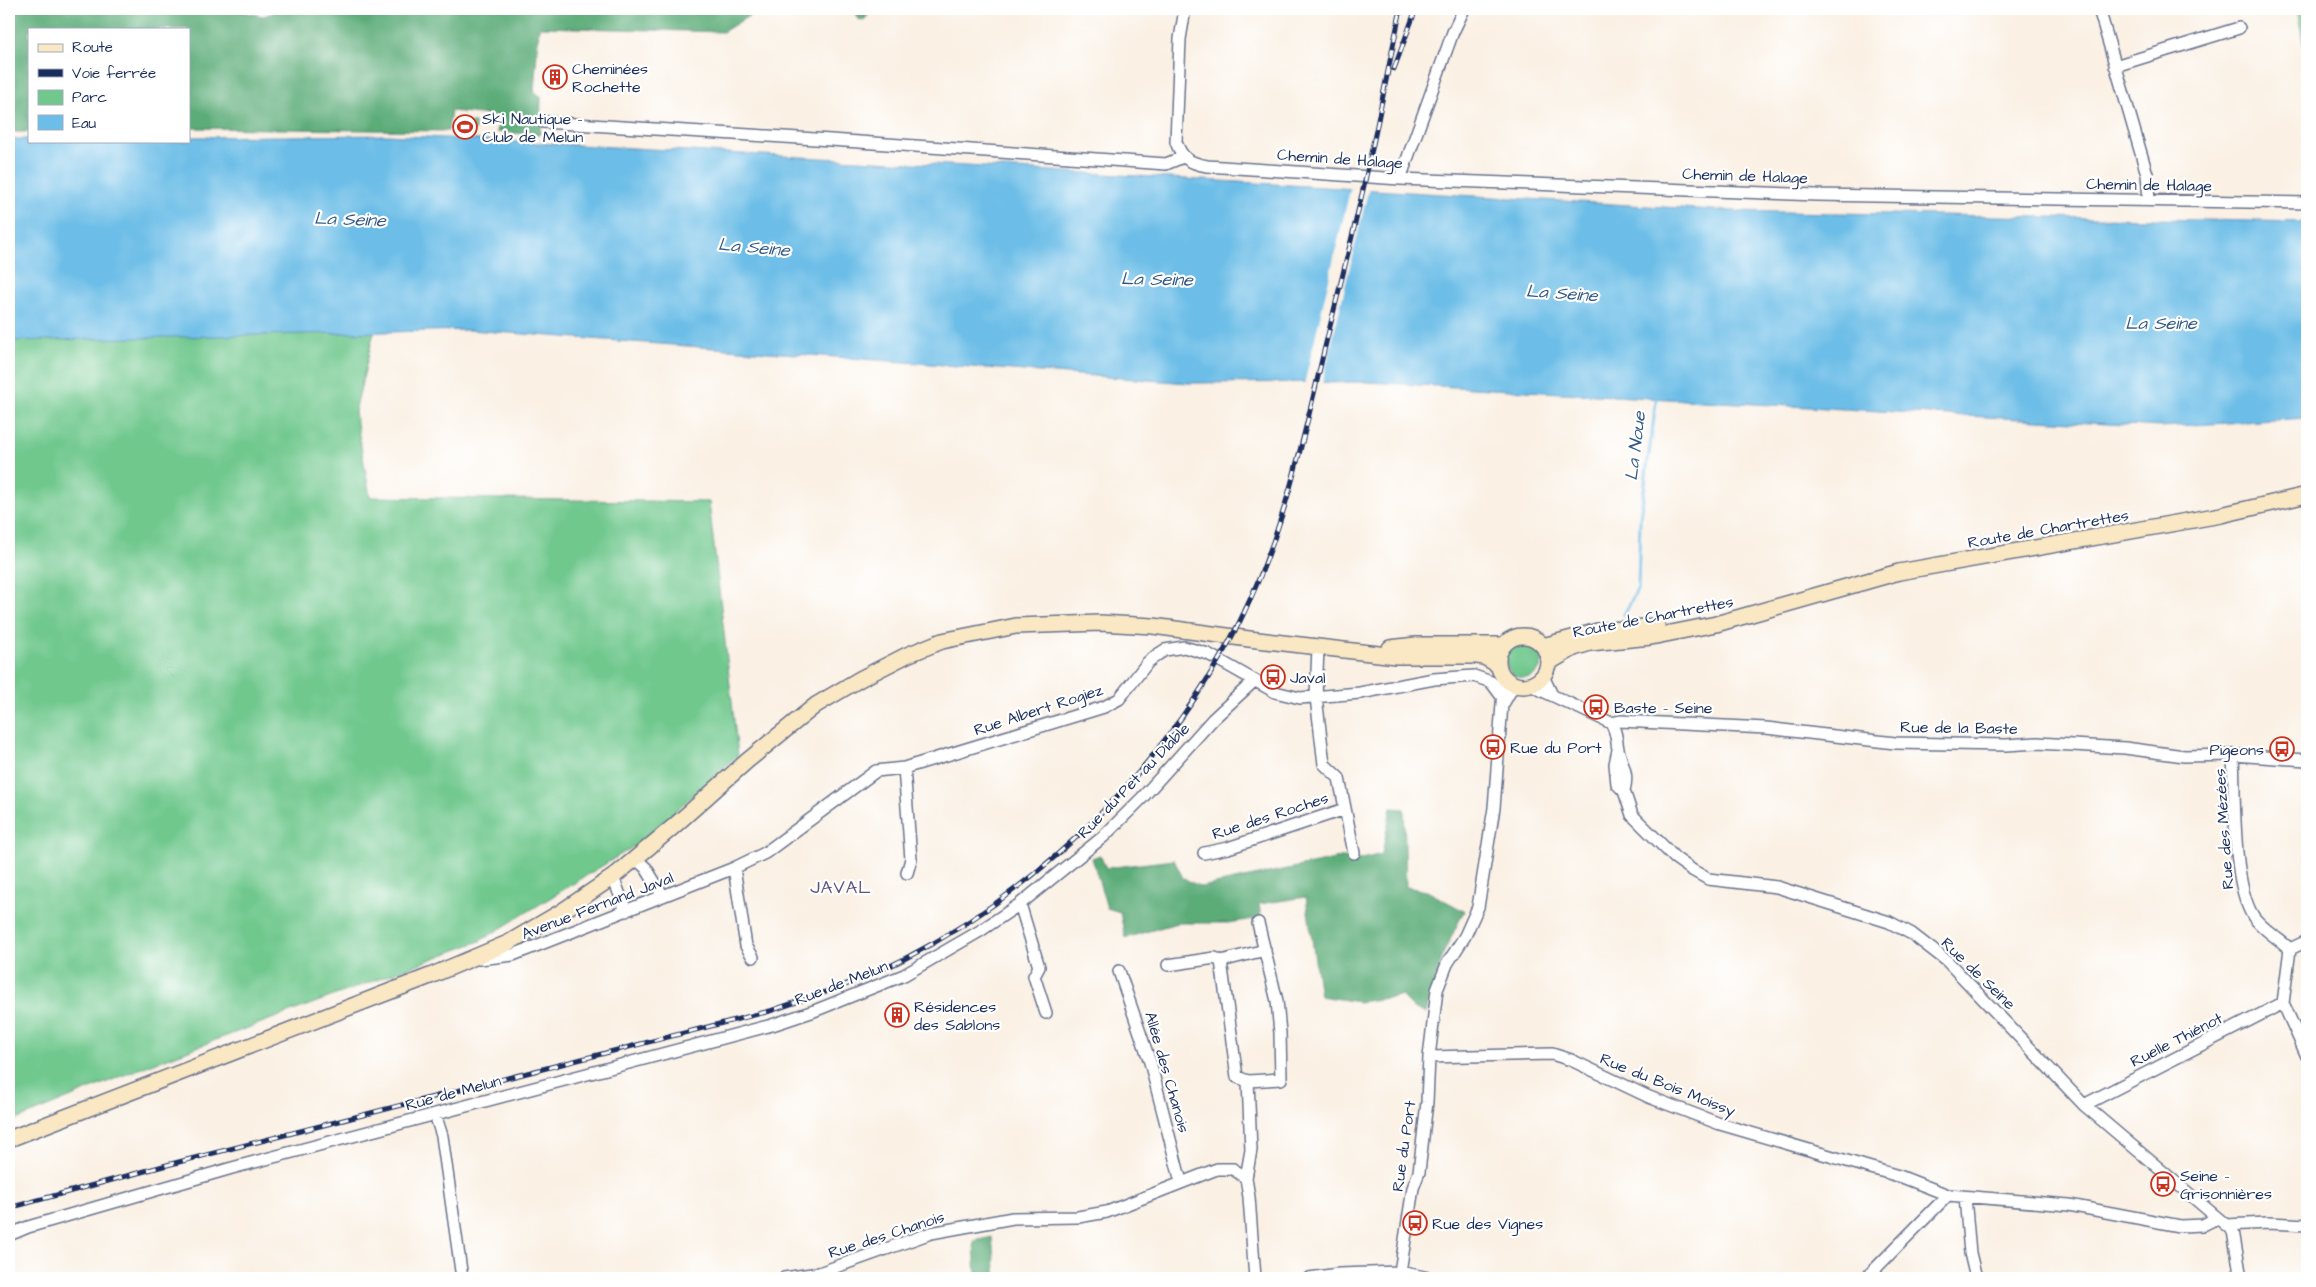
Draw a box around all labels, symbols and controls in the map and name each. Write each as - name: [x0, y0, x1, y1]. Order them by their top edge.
- legend: [28, 28, 190, 142]
- text: Route: [72, 37, 113, 58]
- place label: Cheminées Rochette: [572, 58, 648, 98]
- text: Voie ferrée: [72, 63, 156, 84]
- building icon: Cheminées Rochette: [542, 64, 568, 90]
- text: Parc: [72, 87, 107, 108]
- place label: Ski Nautique - Club de Melun: [482, 108, 583, 148]
- text: Eau: [72, 113, 97, 134]
- sports icon: Ski Nautique - Club de Melun: [452, 114, 478, 140]
- street label: Chemin de Halage: [1276, 144, 1404, 175]
- street label: Chemin de Halage: [1682, 163, 1809, 190]
- street label: Chemin de Halage: [2086, 173, 2212, 198]
- water label: La Seine: [314, 206, 387, 233]
- water label: La Seine: [717, 232, 792, 263]
- water label: La Seine: [1121, 266, 1194, 293]
- water label: La Seine: [1525, 279, 1600, 309]
- water label: La Seine: [2125, 311, 2198, 336]
- water label: La Noue: [1619, 409, 1652, 482]
- street label: Route de Chartrettes: [1966, 504, 2130, 554]
- street label: Route de Chartrettes: [1571, 591, 1735, 643]
- bus stop icon: Javal: [1260, 664, 1286, 690]
- place label: Javal: [1290, 667, 1326, 689]
- street label: Rue Albert Rogiez: [971, 679, 1106, 742]
- bus stop icon: Baste - Seine: [1583, 694, 1609, 720]
- place label: Baste - Seine: [1614, 697, 1713, 719]
- street label: Rue de la Baste: [1900, 716, 2018, 740]
- street label: Rue du Pet au Diable: [1073, 718, 1195, 843]
- bus stop icon: Rue du Port: [1480, 734, 1506, 760]
- bus stop icon: Pigeons: [2269, 736, 2295, 762]
- place label: Rue du Port: [1510, 737, 1602, 759]
- place label: Pigeons: [2209, 739, 2264, 762]
- street label: Rue des Mézées: [2209, 768, 2239, 890]
- street label: Rue des Roches: [1209, 787, 1331, 845]
- street label: Avenue Fernand Javal: [518, 867, 677, 945]
- district label: JAVAL: [810, 875, 872, 900]
- street label: Rue de Seine: [1936, 933, 2021, 1015]
- street label: Rue de Melun: [791, 955, 891, 1011]
- place label: Résidences des Sablons: [914, 996, 1000, 1036]
- building icon: Résidences des Sablons: [884, 1002, 910, 1028]
- street label: Ruelle Thiénot: [2127, 1007, 2227, 1073]
- street label: Allée des Chanois: [1139, 1009, 1195, 1135]
- street label: Rue du Bois Moissy: [1596, 1048, 1739, 1123]
- street label: Rue de Melun: [403, 1070, 504, 1116]
- street label: Rue du Port: [1387, 1099, 1421, 1193]
- place label: Seine - Grisonnières: [2180, 1165, 2272, 1205]
- bus stop icon: Seine - Grisonnières: [2150, 1171, 2176, 1197]
- street label: Rue des Chanois: [825, 1206, 947, 1264]
- bus stop icon: Rue des Vignes: [1402, 1210, 1428, 1236]
- place label: Rue des Vignes: [1432, 1213, 1543, 1236]

